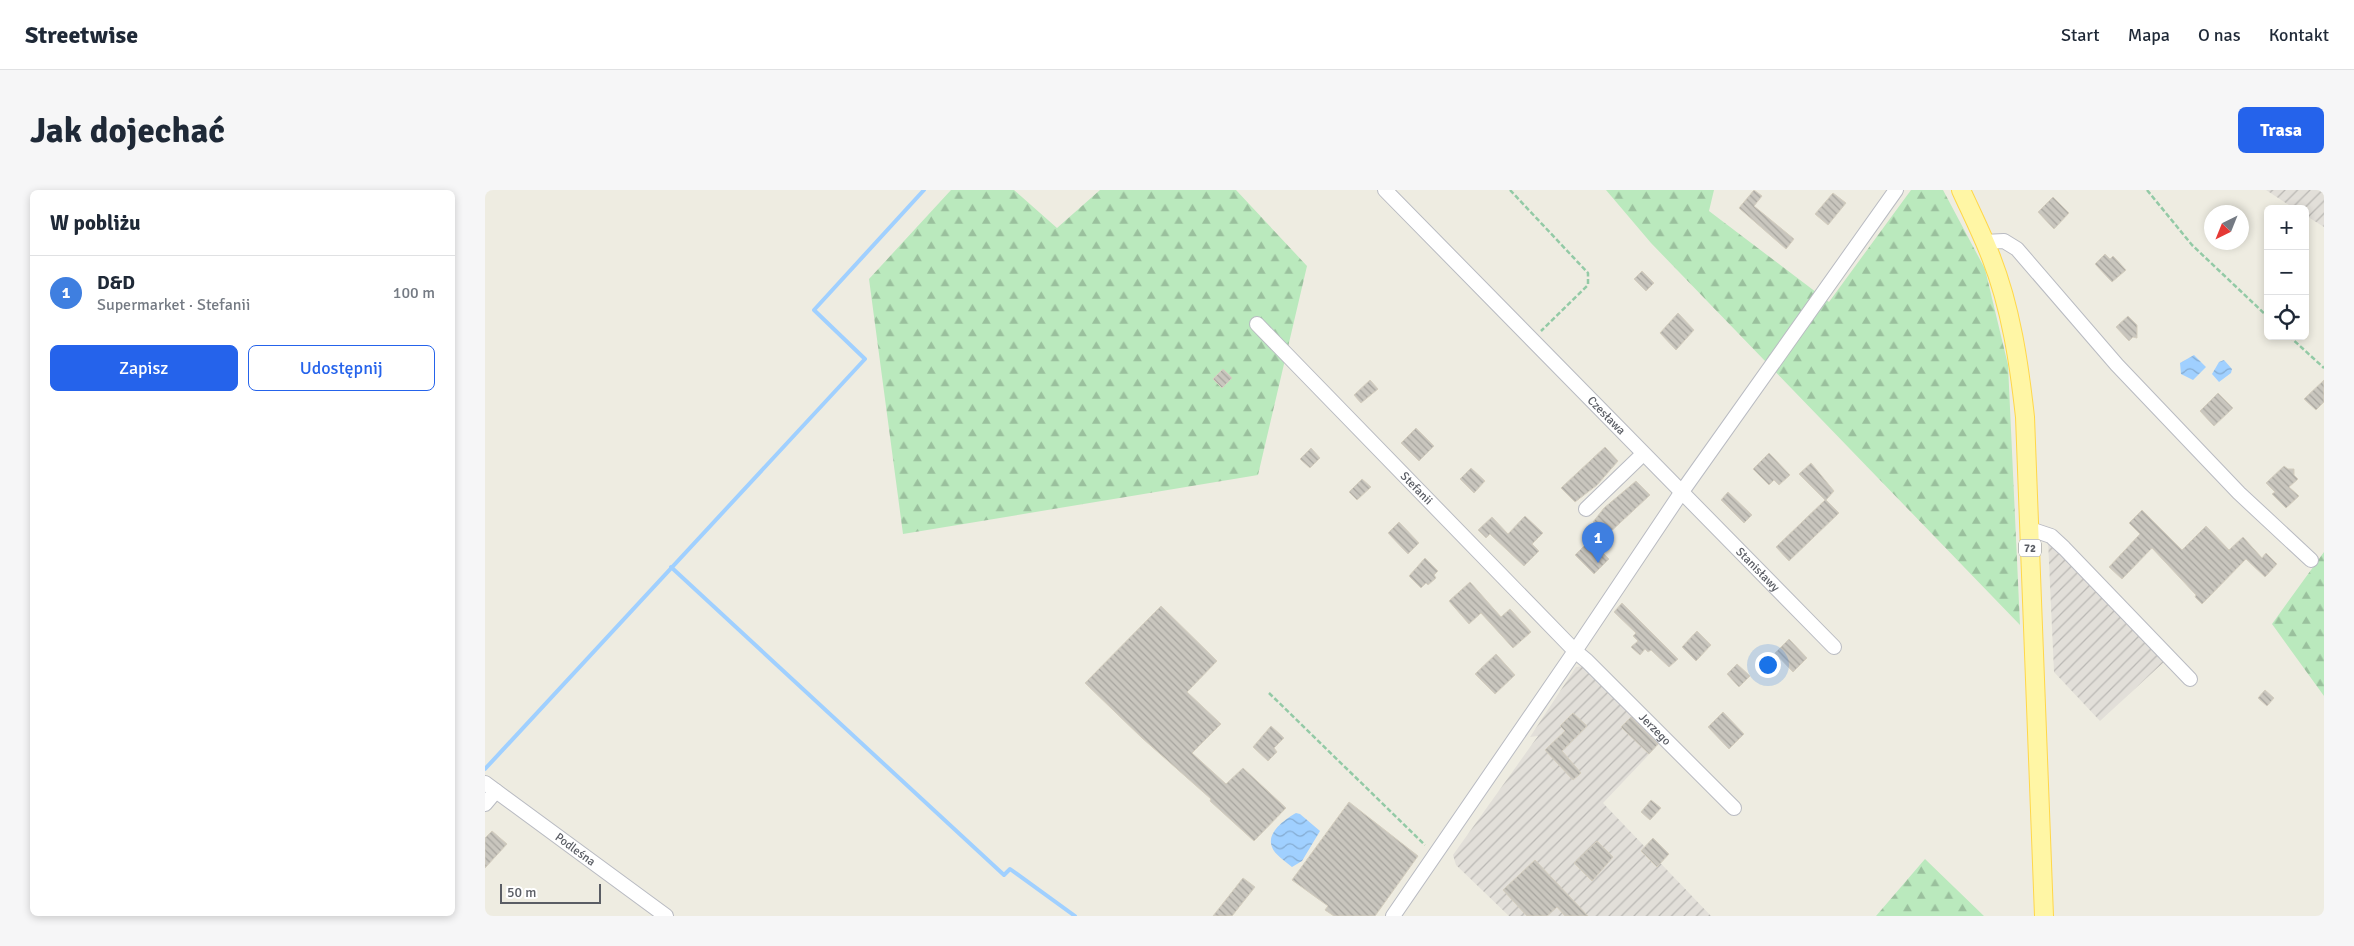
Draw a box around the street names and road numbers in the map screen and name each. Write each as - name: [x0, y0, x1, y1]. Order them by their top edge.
- street label: Czesława: [1584, 393, 1628, 438]
- street label: Stefanii: [1397, 469, 1436, 508]
- road number: 72: [2019, 539, 2041, 556]
- street label: Stanisławy: [1732, 544, 1783, 595]
- street label: Jerzego: [1635, 710, 1674, 749]
- street label: Podleśna: [552, 830, 598, 870]

